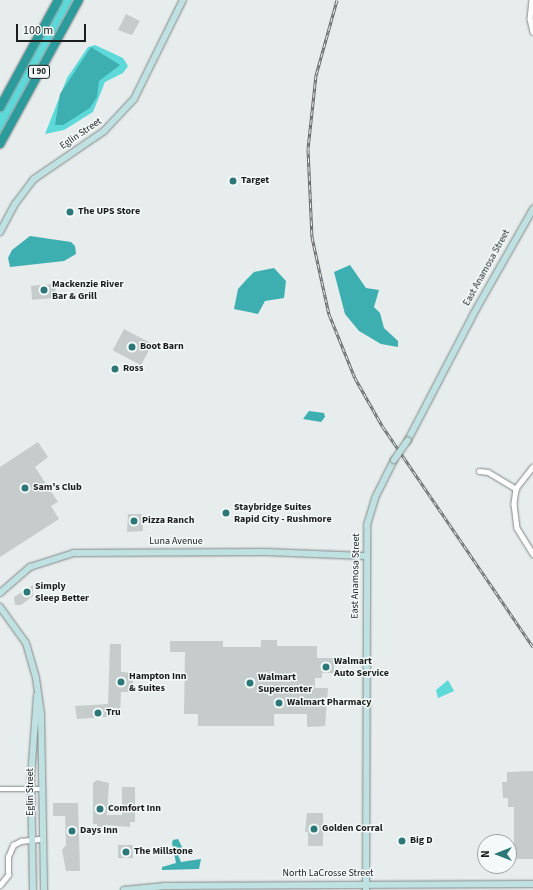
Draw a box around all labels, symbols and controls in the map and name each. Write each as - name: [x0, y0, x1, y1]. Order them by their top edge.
- scale bar: [18, 16, 88, 42]
- text: 100 m: [23, 22, 53, 39]
- road number: I 90: [27, 65, 51, 79]
- street label: Eglin Street: [58, 116, 104, 152]
- place label: Target: [241, 175, 269, 187]
- marker: Target: [228, 176, 238, 186]
- place label: The UPS Store: [78, 206, 140, 218]
- marker: The UPS Store: [65, 207, 75, 217]
- street label: East Anamosa Street: [461, 228, 513, 308]
- place label: Mackenzie River Bar & Grill: [52, 278, 123, 302]
- marker: Mackenzie River Bar & Grill: [39, 285, 49, 295]
- place label: Boot Barn: [140, 341, 184, 353]
- marker: Boot Barn: [127, 342, 137, 352]
- place label: Ross: [123, 363, 143, 375]
- marker: Ross: [110, 364, 120, 374]
- place label: Sam's Club: [33, 482, 82, 494]
- marker: Sam's Club: [20, 483, 30, 493]
- place label: Staybridge Suites Rapid City - Rushmore: [234, 501, 332, 524]
- marker: Staybridge Suites Rapid City - Rushmore: [221, 508, 231, 518]
- place label: Pizza Ranch: [142, 515, 194, 527]
- marker: Pizza Ranch: [129, 516, 139, 526]
- street label: East Anamosa Street: [349, 533, 363, 619]
- street label: Luna Avenue: [149, 536, 203, 548]
- place label: Simply Sleep Better: [35, 580, 89, 604]
- marker: Simply Sleep Better: [22, 587, 32, 597]
- place label: Walmart Auto Service: [334, 655, 389, 678]
- marker: Walmart Auto Service: [321, 662, 331, 672]
- place label: Hampton Inn & Suites: [129, 670, 186, 694]
- place label: Walmart Supercenter: [258, 671, 312, 694]
- marker: Hampton Inn & Suites: [116, 677, 126, 687]
- marker: Walmart Supercenter: [245, 678, 255, 688]
- place label: Walmart Pharmacy: [287, 697, 371, 709]
- marker: Walmart Pharmacy: [274, 698, 284, 708]
- place label: Tru: [106, 707, 121, 719]
- marker: Tru: [93, 708, 103, 718]
- street label: Eglin Street: [25, 768, 37, 816]
- place label: Comfort Inn: [108, 803, 161, 815]
- marker: Comfort Inn: [95, 804, 105, 814]
- place label: Golden Corral: [322, 823, 383, 835]
- marker: Golden Corral: [309, 824, 319, 834]
- place label: Days Inn: [80, 825, 118, 837]
- marker: Days Inn: [67, 826, 77, 836]
- north arrow: [477, 834, 517, 874]
- place label: Big D: [410, 835, 432, 847]
- marker: Big D: [397, 836, 407, 846]
- place label: The Millstone: [134, 846, 193, 858]
- marker: The Millstone: [121, 847, 131, 857]
- text: N: [478, 850, 493, 858]
- street label: North LaCrosse Street: [283, 868, 373, 880]

